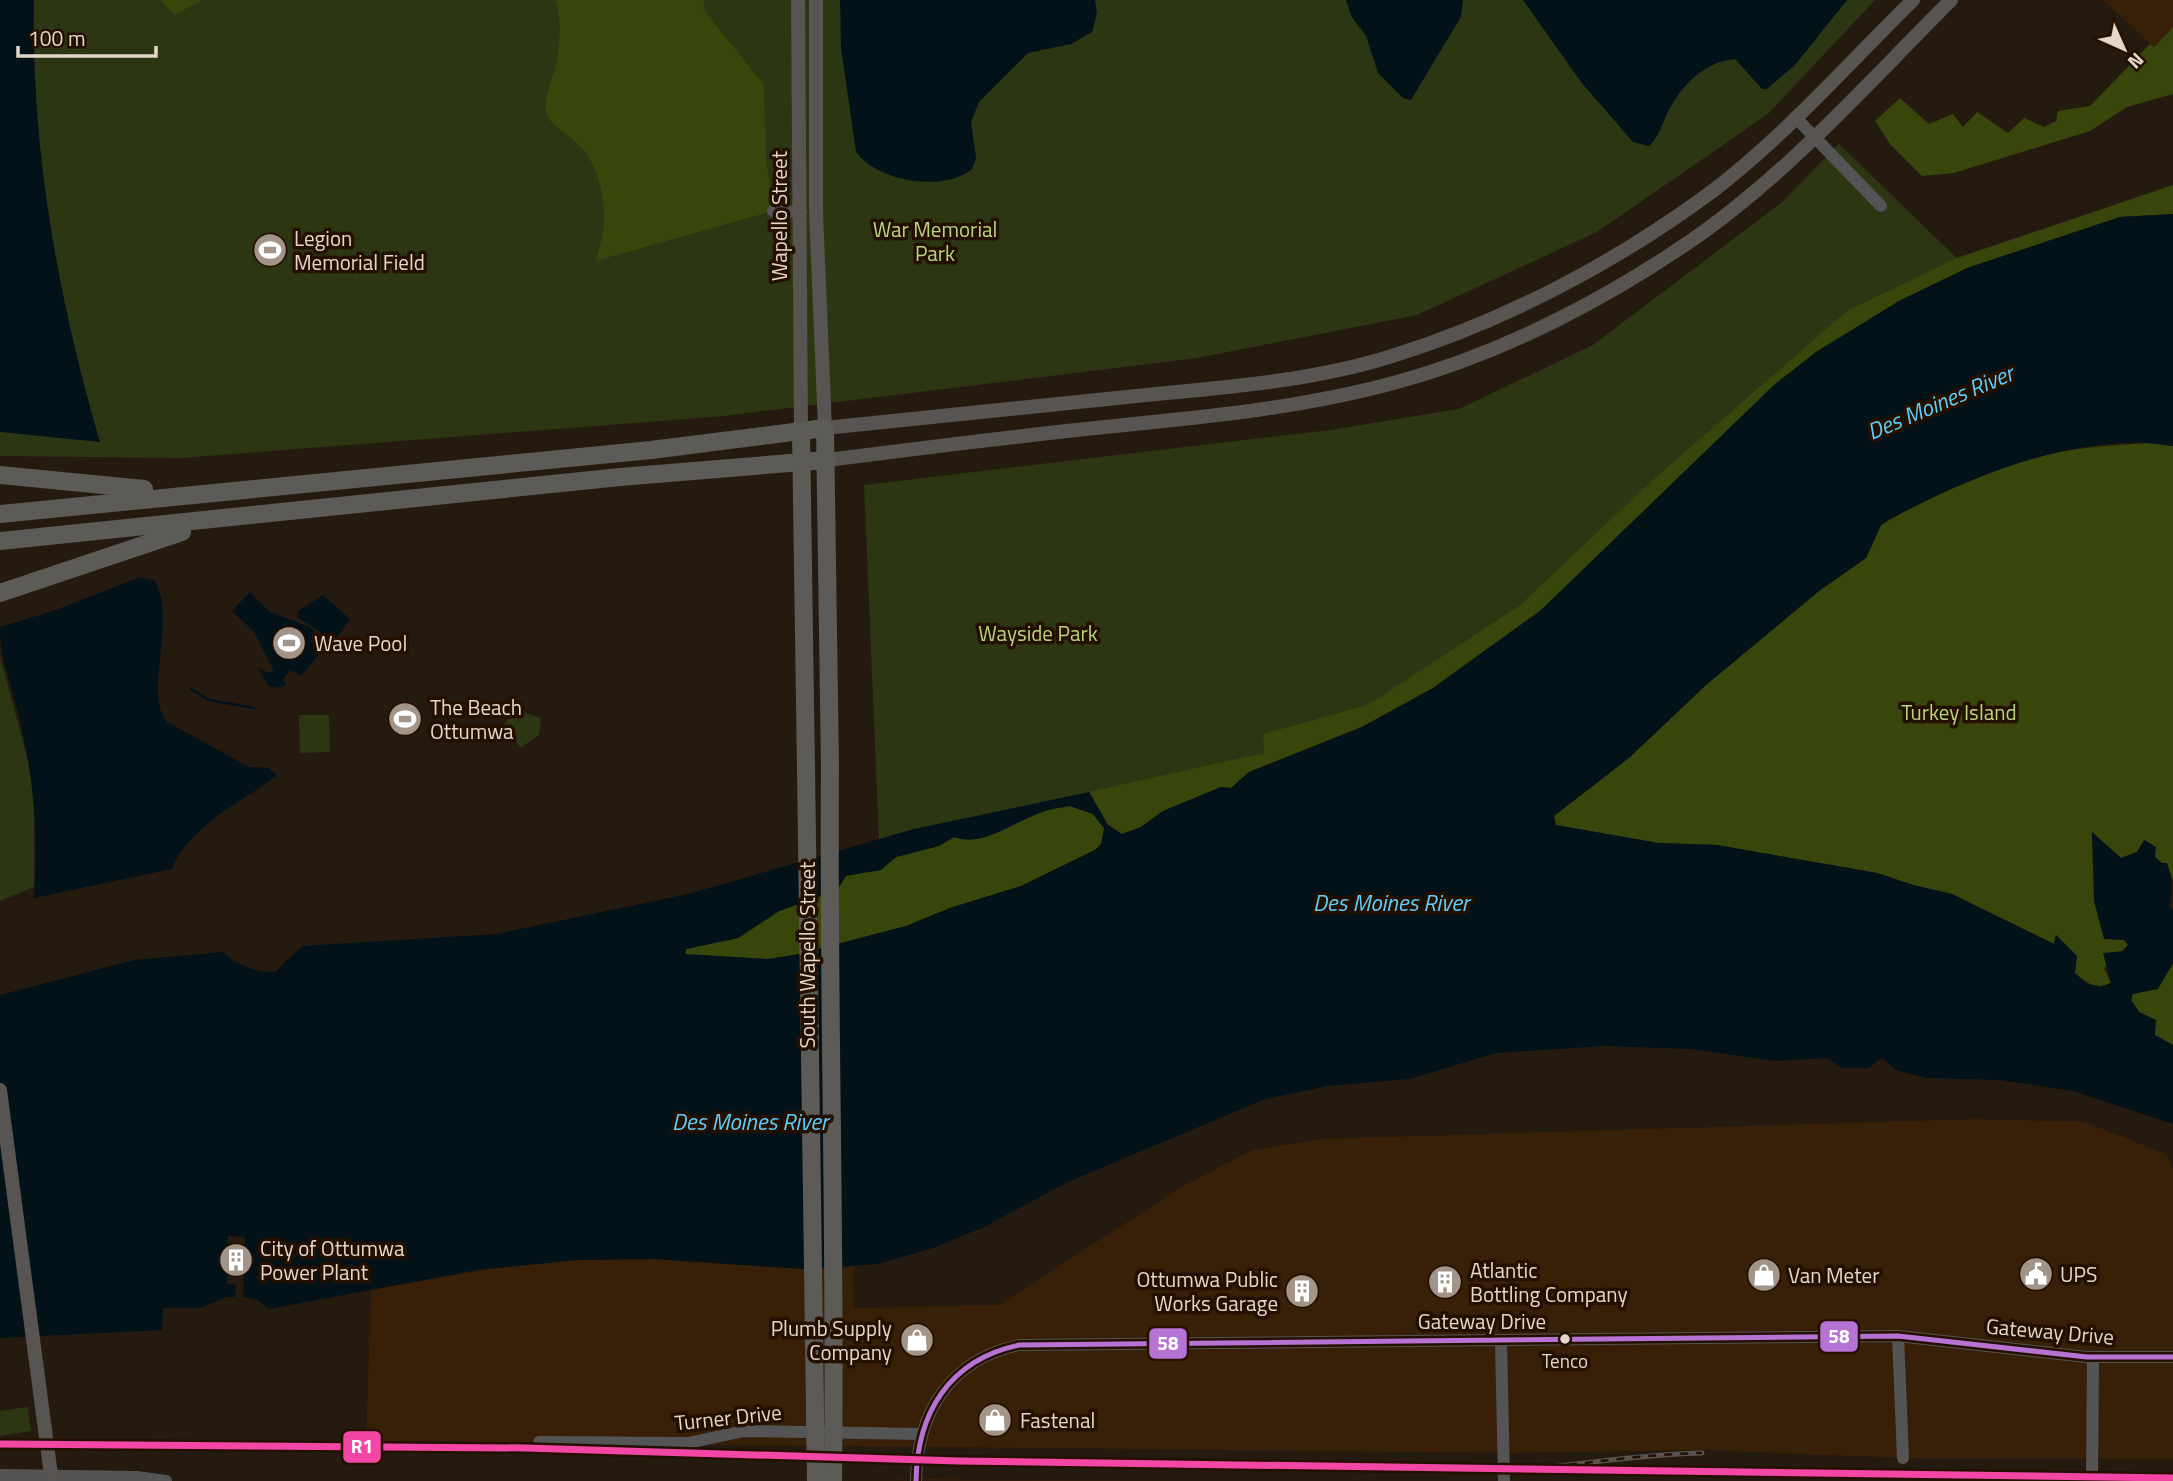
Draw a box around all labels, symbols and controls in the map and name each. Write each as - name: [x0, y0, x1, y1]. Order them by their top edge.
- scale bar: [18, 14, 156, 58]
- north arrow: [2089, 14, 2159, 84]
- text: 100 m: [28, 22, 85, 54]
- text: N: [2121, 46, 2151, 76]
- street label: Wapello Street: [763, 150, 795, 281]
- park label: War Memorial Park: [873, 213, 997, 269]
- place label: Legion Memorial Field: [294, 222, 425, 278]
- sports icon: Legion Memorial Field: [251, 231, 289, 269]
- water label: Des Moines River: [1861, 354, 2021, 449]
- park label: Wayside Park: [978, 617, 1098, 649]
- sports icon: Wave Pool: [270, 624, 308, 662]
- place label: Wave Pool: [314, 627, 407, 659]
- place label: The Beach Ottumwa: [430, 691, 522, 747]
- park label: Turkey Island: [1901, 696, 2017, 728]
- sports icon: The Beach Ottumwa: [386, 700, 424, 738]
- street label: South Wapello Street: [791, 861, 823, 1048]
- water label: Des Moines River: [1313, 885, 1472, 920]
- water label: Des Moines River: [672, 1104, 831, 1139]
- place label: City of Ottumwa Power Plant: [260, 1232, 405, 1288]
- building icon: City of Ottumwa Power Plant: [217, 1241, 255, 1279]
- place label: Atlantic Bottling Company: [1470, 1254, 1628, 1310]
- public building icon: UPS: [2017, 1255, 2055, 1293]
- shop icon: Van Meter: [1745, 1256, 1783, 1294]
- place label: UPS: [2060, 1258, 2097, 1290]
- place label: Van Meter: [1788, 1259, 1879, 1291]
- place label: Ottumwa Public Works Garage: [1137, 1263, 1278, 1319]
- building icon: Atlantic Bottling Company: [1426, 1263, 1464, 1301]
- building icon: Ottumwa Public Works Garage: [1283, 1272, 1321, 1310]
- street label: Gateway Drive: [1418, 1305, 1546, 1337]
- street label: Gateway Drive: [1985, 1309, 2115, 1353]
- place label: Plumb Supply Company: [771, 1312, 892, 1368]
- line badge: 58: [1819, 1320, 1859, 1353]
- shop icon: Plumb Supply Company: [898, 1321, 936, 1359]
- text: 58: [1828, 1321, 1850, 1350]
- line badge: 58: [1148, 1327, 1188, 1360]
- text: 58: [1157, 1328, 1179, 1357]
- marker: Tenco: [1558, 1332, 1572, 1346]
- place label: Tenco: [1542, 1346, 1588, 1375]
- street label: Turner Drive: [673, 1395, 783, 1439]
- shop icon: Fastenal: [976, 1401, 1014, 1439]
- place label: Fastenal: [1020, 1404, 1095, 1436]
- line badge: R1: [342, 1430, 382, 1464]
- text: R1: [351, 1431, 373, 1460]

